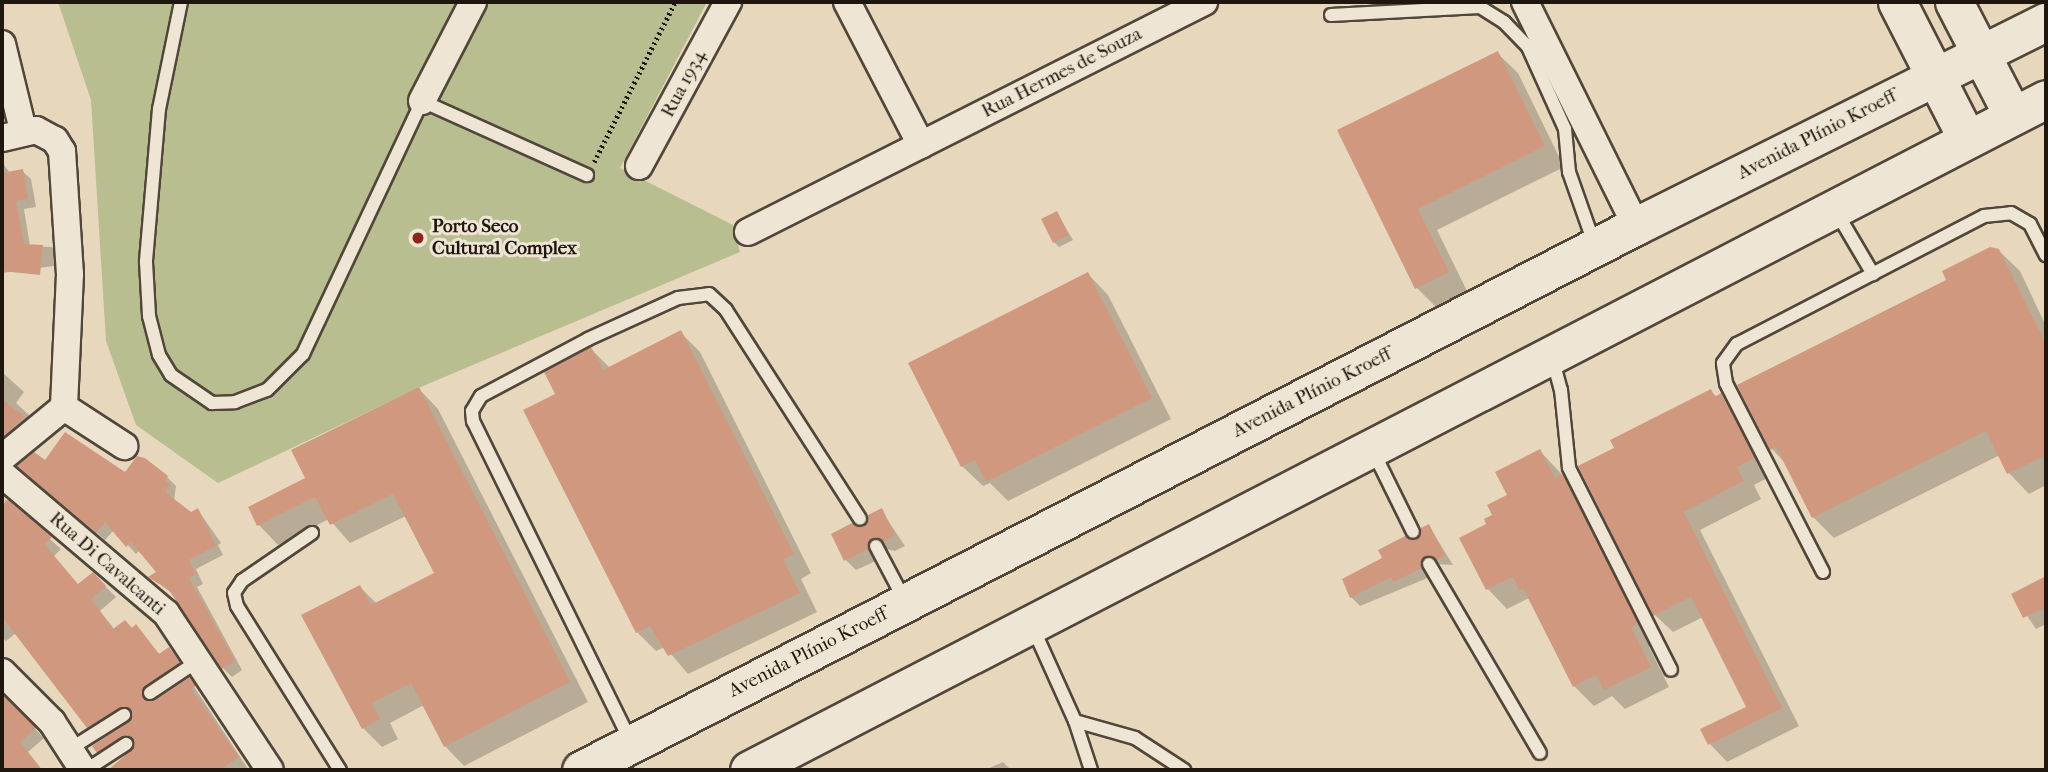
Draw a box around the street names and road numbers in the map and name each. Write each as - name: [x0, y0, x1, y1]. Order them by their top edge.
- street label: Rua Hermes de Souza: [978, 23, 1146, 123]
- street label: Rua 1934: [657, 46, 711, 122]
- street label: Avenida Plínio Kroeff: [1734, 85, 1900, 185]
- street label: Avenida Plínio Kroeff: [1229, 343, 1395, 443]
- street label: Rua Di Cavalcanti: [44, 507, 170, 621]
- street label: Avenida Plínio Kroeff: [725, 603, 891, 703]

